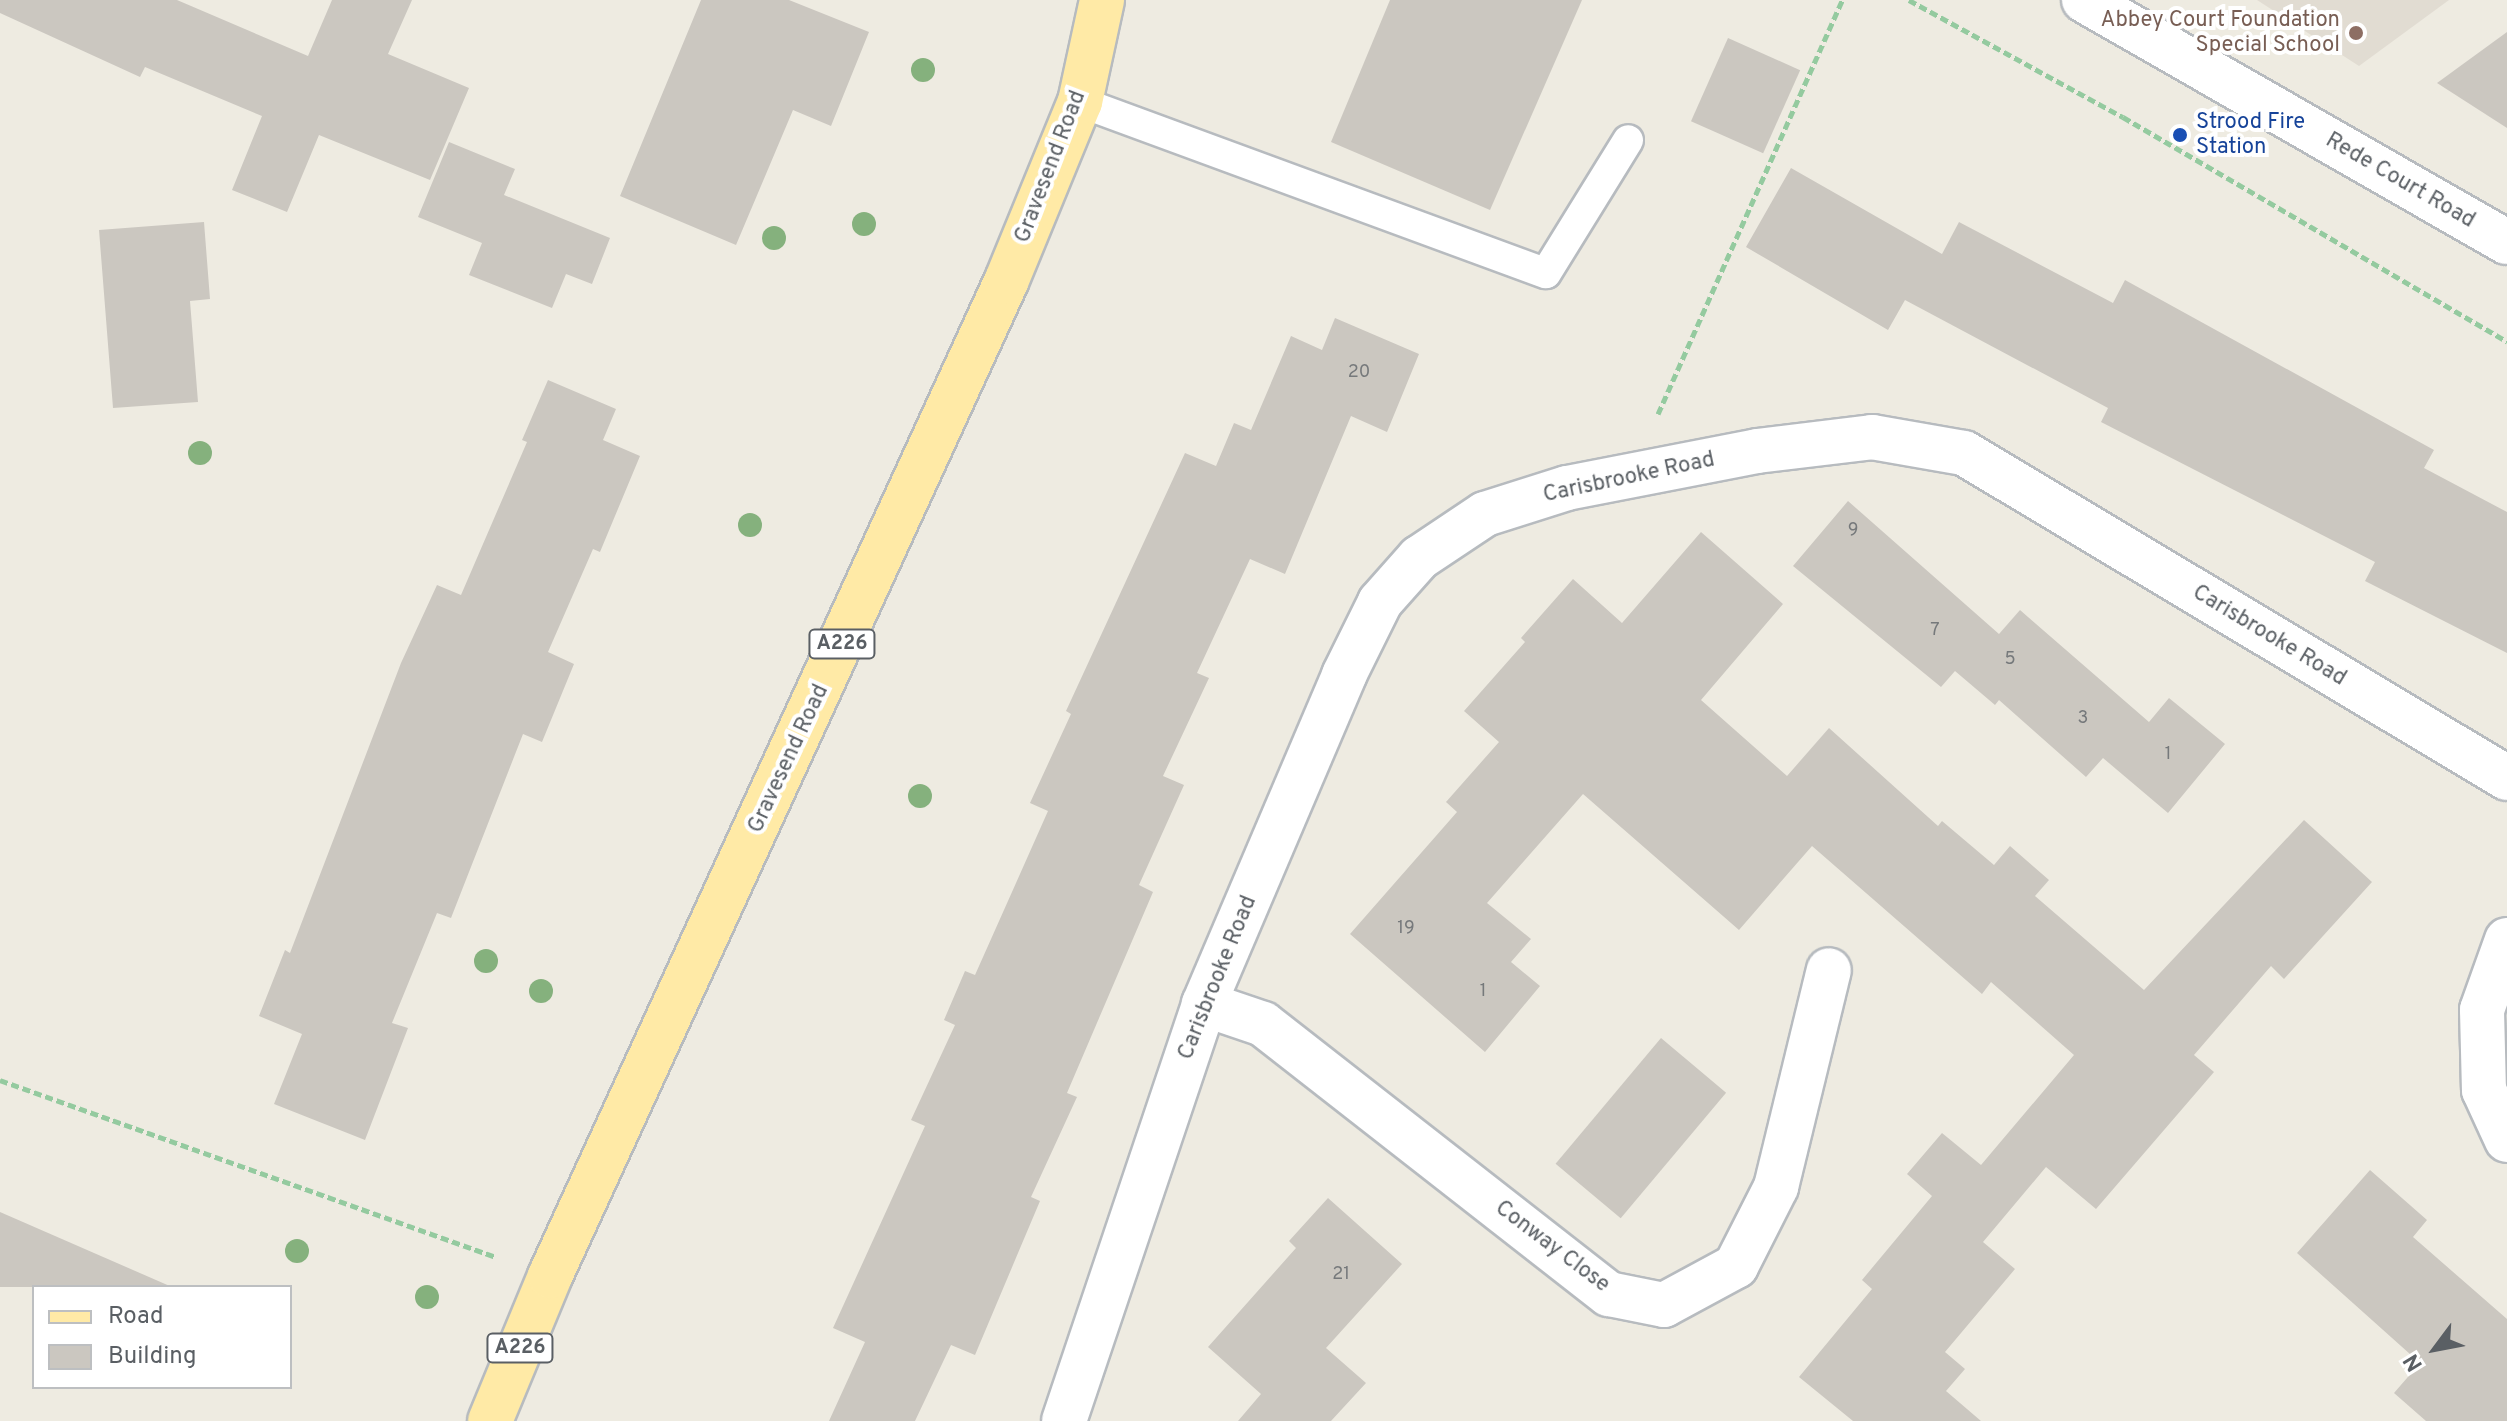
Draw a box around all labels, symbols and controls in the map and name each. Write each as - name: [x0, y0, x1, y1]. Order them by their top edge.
- place label: Abbey Court Foundation Special School: [2100, 7, 2340, 58]
- marker: Abbey Court Foundation Special School: [2347, 24, 2365, 42]
- street label: Gravesend Road: [1010, 87, 1092, 247]
- place label: Strood Fire Station: [2196, 109, 2305, 160]
- marker: Strood Fire Station: [2171, 126, 2189, 144]
- street label: Rede Court Road: [2321, 128, 2479, 234]
- house number: 20: [1348, 362, 1370, 384]
- street label: Carisbrooke Road: [1541, 447, 1717, 509]
- house number: 9: [1848, 520, 1858, 542]
- street label: Carisbrooke Road: [2187, 580, 2351, 692]
- house number: 7: [1930, 620, 1940, 642]
- road number: A226: [808, 628, 876, 660]
- house number: 5: [2004, 649, 2016, 671]
- street label: Gravesend Road: [743, 681, 835, 837]
- house number: 3: [2078, 708, 2088, 730]
- house number: 1: [2165, 744, 2171, 766]
- street label: Carisbrooke Road: [1173, 892, 1263, 1064]
- house number: 19: [1397, 918, 1415, 940]
- house number: 1: [1480, 981, 1486, 1003]
- street label: Conway Close: [1490, 1195, 1614, 1299]
- house number: 21: [1332, 1264, 1350, 1286]
- legend: [32, 1285, 292, 1389]
- text: Road: [108, 1302, 164, 1332]
- north arrow: [2395, 1309, 2475, 1389]
- road number: A226: [486, 1332, 554, 1364]
- text: Building: [108, 1342, 197, 1372]
- text: N: [2399, 1348, 2430, 1376]

